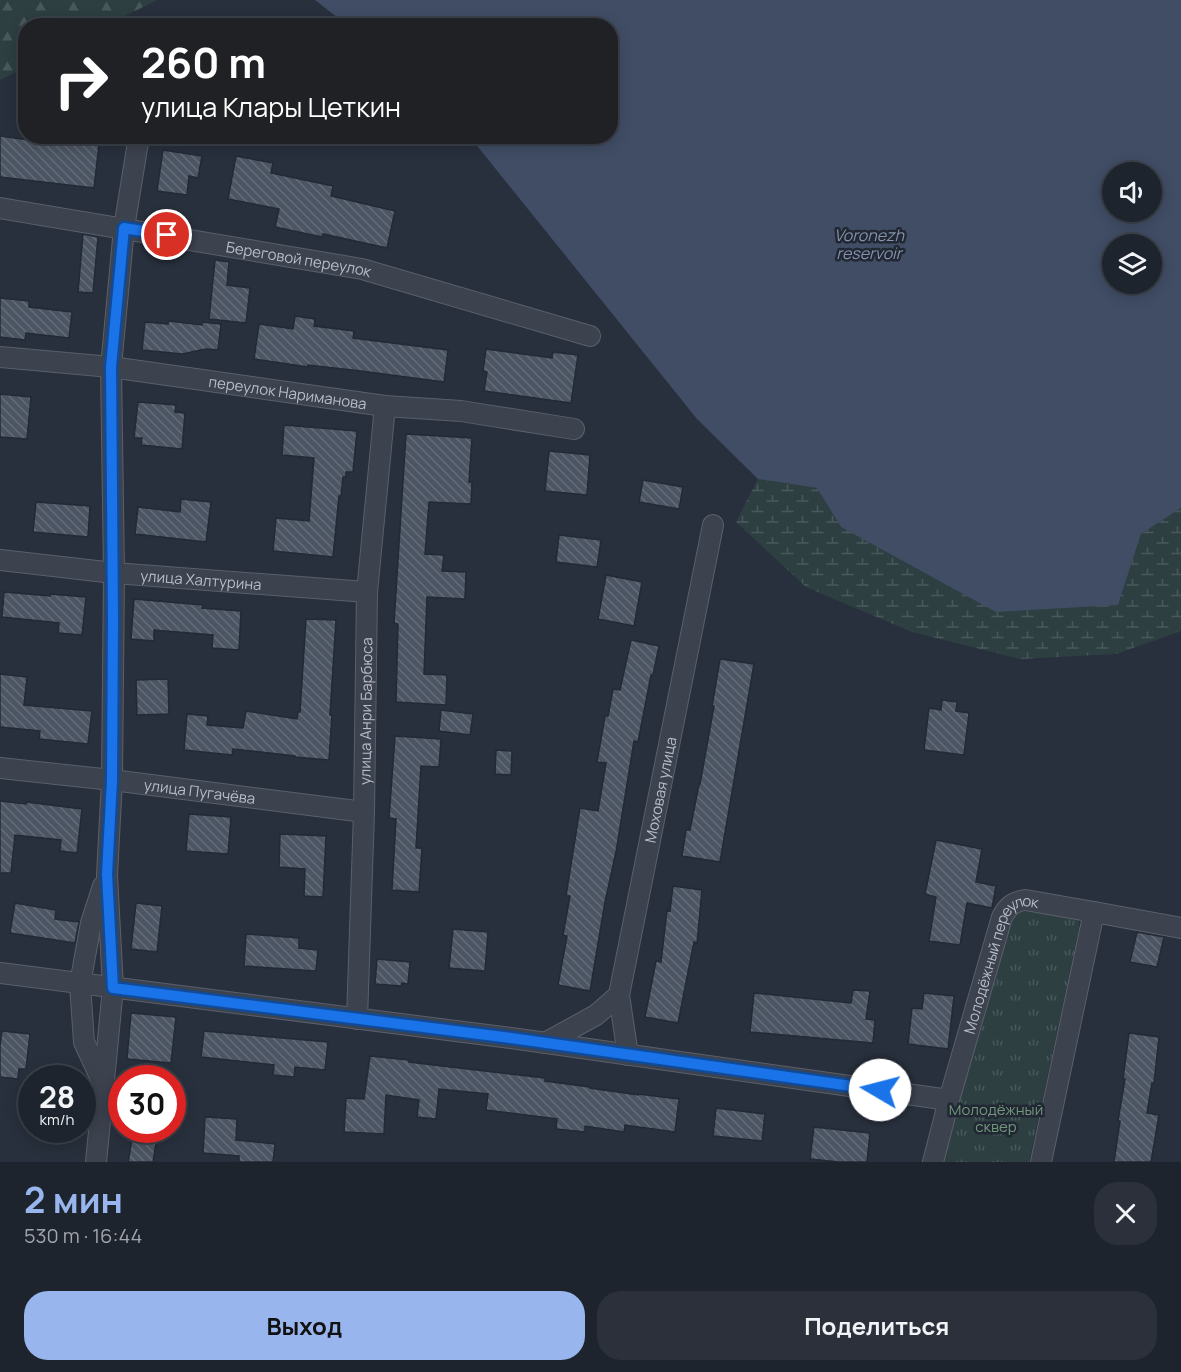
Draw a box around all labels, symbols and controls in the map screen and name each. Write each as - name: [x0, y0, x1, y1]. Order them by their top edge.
- text: 260 m: [141, 33, 266, 91]
- icon: right: [42, 42, 120, 120]
- text: улица Клары Цеткин: [141, 88, 401, 125]
- map controls: [1102, 162, 1162, 294]
- button: sound: [1102, 162, 1162, 222]
- pin: [141, 209, 192, 260]
- icon: arrive: [150, 218, 183, 251]
- water label: Voronezh reservoir: [834, 224, 904, 264]
- button: layers: [1102, 234, 1162, 294]
- street label: Береговой переулок: [225, 236, 375, 282]
- street label: переулок Нариманова: [207, 371, 368, 414]
- street label: улица Халтурина: [140, 565, 262, 595]
- street label: улица Анри Барбюса: [354, 637, 377, 785]
- street label: Моховая улица: [639, 735, 681, 845]
- street label: улица Пугачёва: [143, 774, 257, 809]
- street label: Молодёжный переулок: [958, 889, 1041, 1036]
- position arrow: [848, 1058, 912, 1122]
- speed limit sign: 30: [108, 1065, 186, 1143]
- text: 28: [39, 1076, 75, 1117]
- park label: Молодёжный сквер: [949, 1099, 1043, 1137]
- text: km/h: [40, 1109, 74, 1130]
- text: 2 мин: [24, 1175, 123, 1224]
- button: close: [1094, 1182, 1157, 1245]
- text: 530 m · 16:44: [24, 1222, 142, 1249]
- button: Выход: [24, 1291, 585, 1360]
- button: Поделиться: [597, 1291, 1157, 1360]

